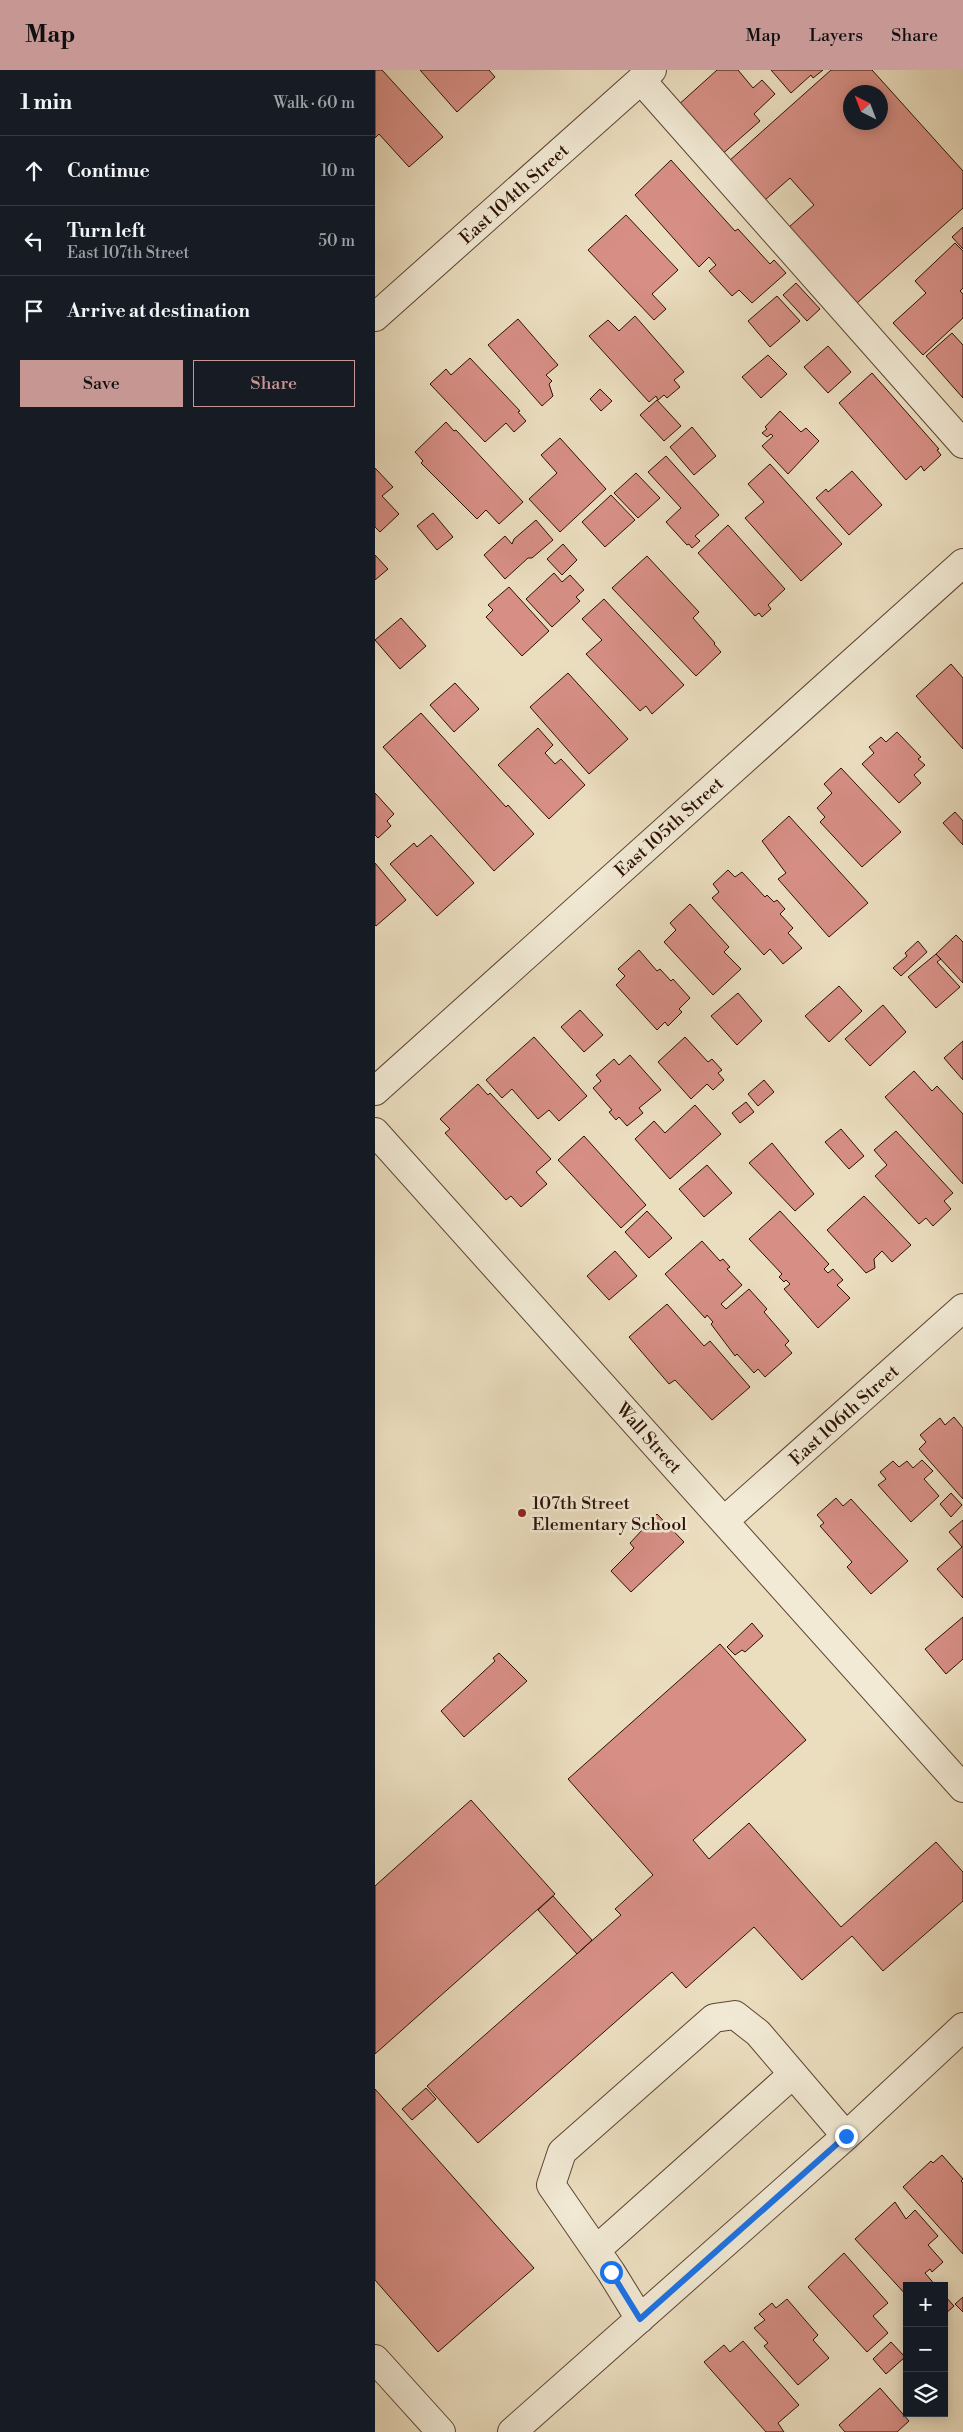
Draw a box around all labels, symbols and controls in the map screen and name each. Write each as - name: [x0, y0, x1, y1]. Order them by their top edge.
- text: Map: [25, 20, 75, 50]
- text: Map: [746, 24, 781, 47]
- text: Layers: [809, 24, 863, 47]
- text: Share: [891, 24, 938, 47]
- north arrow: [843, 85, 888, 130]
- text: 1 min: [20, 90, 72, 116]
- text: Walk · 60 m: [273, 93, 355, 113]
- street label: East 104th Street: [455, 139, 574, 250]
- icon: ahead: [20, 157, 48, 185]
- text: Continue: [67, 159, 150, 183]
- text: 10 m: [321, 161, 355, 181]
- text: Turn left: [67, 219, 146, 243]
- icon: left: [20, 227, 48, 255]
- text: 50 m: [318, 231, 355, 251]
- text: East 107th Street: [67, 243, 189, 263]
- icon: arrive: [20, 297, 48, 325]
- text: Arrive at destination: [67, 299, 250, 323]
- button: Save: [20, 360, 183, 407]
- button: Share: [193, 360, 355, 407]
- street label: East 105th Street: [610, 772, 729, 882]
- street label: East 106th Street: [785, 1360, 904, 1471]
- street label: Wall Street: [610, 1397, 687, 1479]
- place label: 107th Street Elementary School: [532, 1492, 687, 1536]
- marker: 107th Street Elementary School: [516, 1507, 528, 1519]
- route end: [835, 2125, 858, 2148]
- route start: [600, 2261, 623, 2284]
- map controls: [903, 2282, 948, 2417]
- button: +: [903, 2282, 948, 2327]
- button: −: [903, 2327, 948, 2372]
- button: layers: [903, 2372, 948, 2417]

